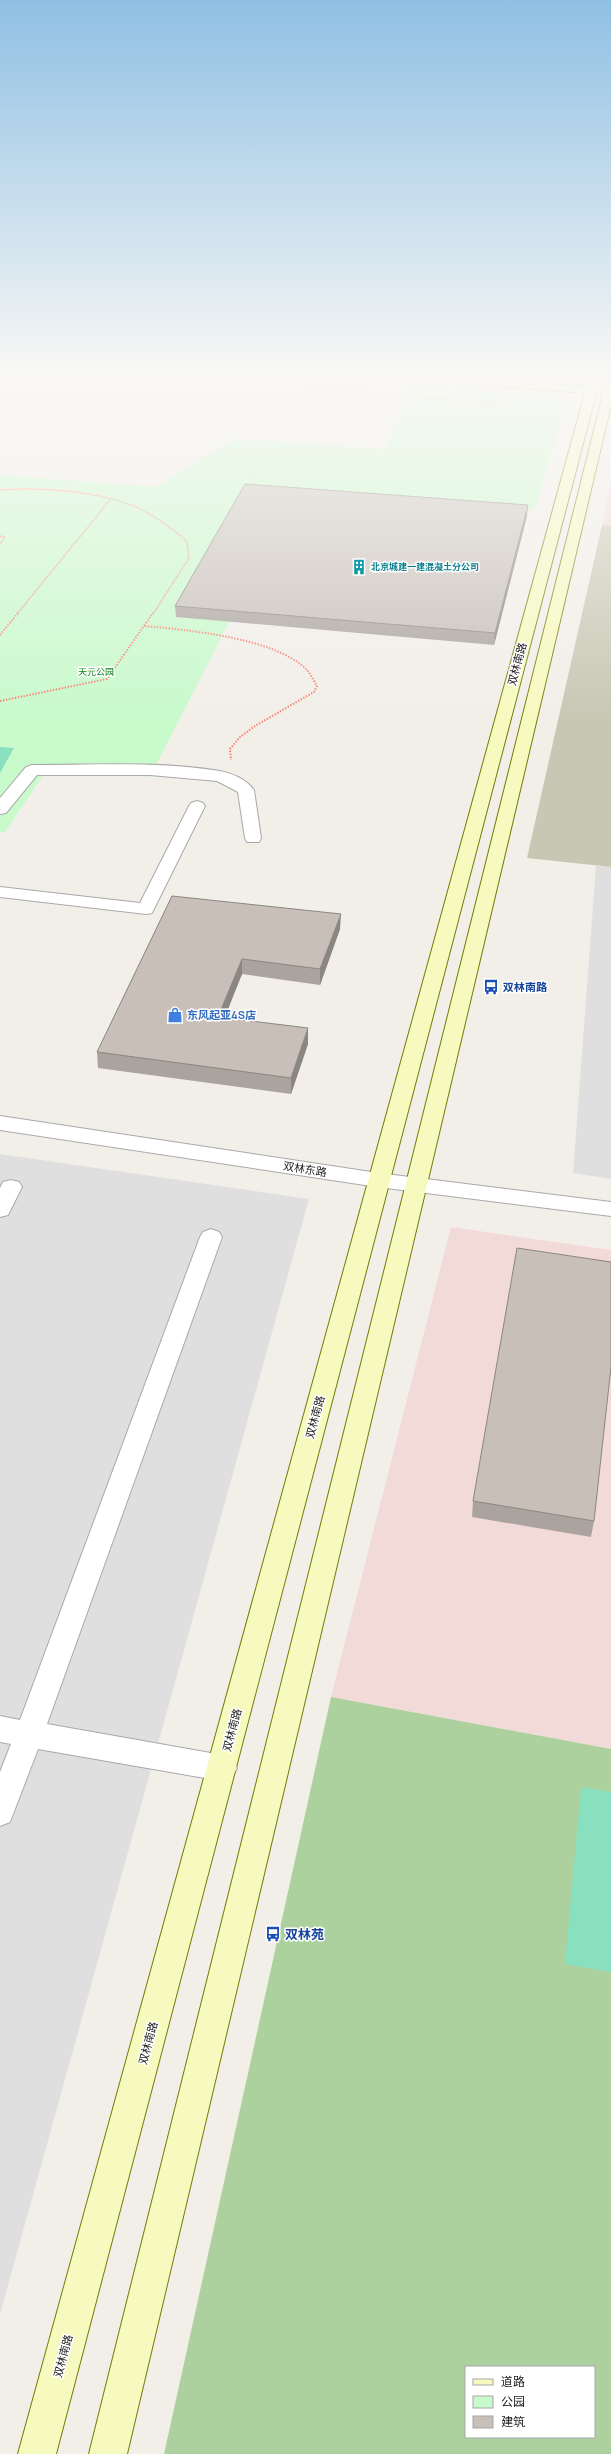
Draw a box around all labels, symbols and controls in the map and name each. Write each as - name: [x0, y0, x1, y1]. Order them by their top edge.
- building icon: 北京城建一建混凝土分公司: [350, 558, 368, 576]
- place label: 北京城建一建混凝土分公司: [371, 560, 479, 573]
- street label: 双林南路: [504, 641, 529, 687]
- park label: 天元公园: [78, 665, 114, 678]
- bus stop icon: 双林南路: [482, 978, 500, 996]
- place label: 双林南路: [503, 979, 548, 994]
- shop icon: 东风起亚4S店: [166, 1006, 184, 1024]
- place label: 东风起亚4S店: [187, 1007, 256, 1022]
- street label: 双林东路: [282, 1158, 328, 1179]
- street label: 双林南路: [302, 1394, 327, 1440]
- street label: 双林南路: [219, 1707, 244, 1753]
- bus stop icon: 双林苑: [264, 1925, 282, 1943]
- place label: 双林苑: [285, 1925, 324, 1943]
- street label: 双林南路: [135, 2020, 160, 2066]
- street label: 双林南路: [50, 2333, 75, 2379]
- legend: [465, 2366, 595, 2438]
- text: 道路: [501, 2373, 525, 2390]
- text: 公园: [501, 2393, 525, 2410]
- text: 建筑: [501, 2413, 525, 2430]

